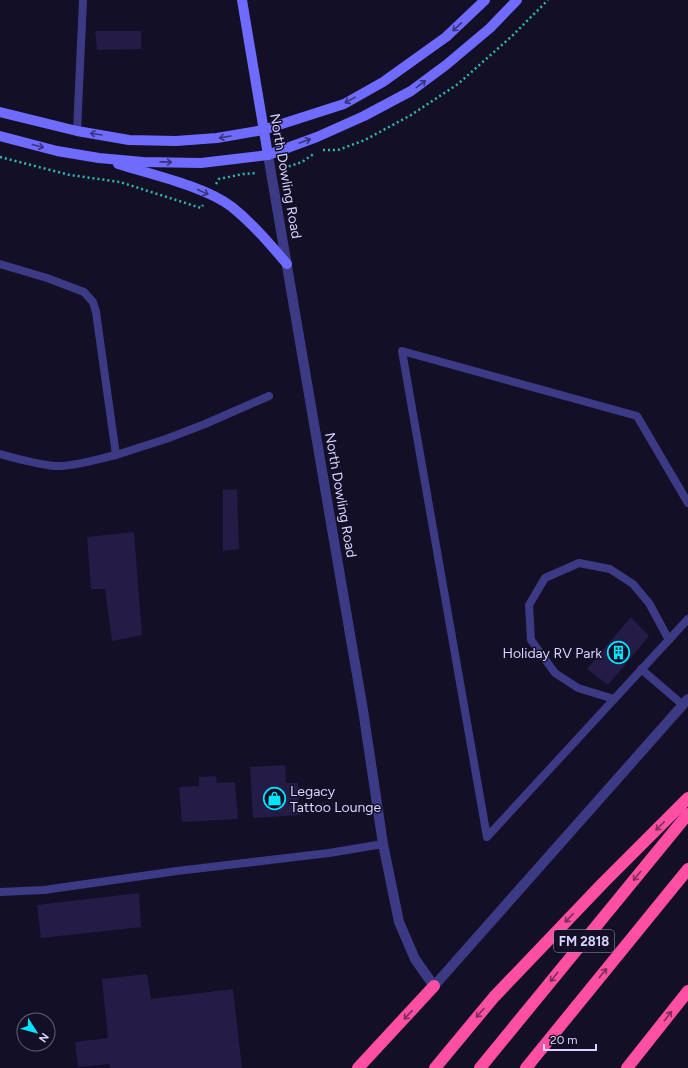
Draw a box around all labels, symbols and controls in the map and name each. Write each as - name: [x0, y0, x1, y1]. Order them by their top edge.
- one-way arrow: [452, 22, 462, 32]
- one-way arrow: [416, 79, 427, 88]
- one-way arrow: [344, 97, 356, 105]
- street label: North Dowling Road: [266, 112, 305, 240]
- one-way arrow: [90, 130, 103, 138]
- one-way arrow: [219, 133, 232, 141]
- one-way arrow: [299, 137, 311, 145]
- one-way arrow: [31, 143, 44, 150]
- one-way arrow: [159, 158, 172, 166]
- one-way arrow: [197, 189, 209, 196]
- street label: North Dowling Road: [321, 431, 360, 559]
- building icon: Holiday RV Park: [605, 640, 631, 666]
- place label: Holiday RV Park: [502, 645, 602, 662]
- place label: Legacy Tattoo Lounge: [290, 783, 381, 816]
- shop icon: Legacy Tattoo Lounge: [262, 786, 288, 812]
- one-way arrow: [655, 821, 665, 831]
- one-way arrow: [632, 871, 641, 882]
- one-way arrow: [564, 913, 574, 923]
- road number: FM 2818: [554, 930, 614, 952]
- one-way arrow: [599, 967, 608, 978]
- one-way arrow: [550, 972, 559, 982]
- one-way arrow: [476, 1008, 485, 1019]
- one-way arrow: [403, 1010, 413, 1020]
- one-way arrow: [664, 1010, 673, 1021]
- north arrow: [16, 1012, 56, 1052]
- scale bar: [544, 1026, 596, 1052]
- text: N: [36, 1030, 51, 1045]
- text: 20 m: [550, 1033, 578, 1047]

